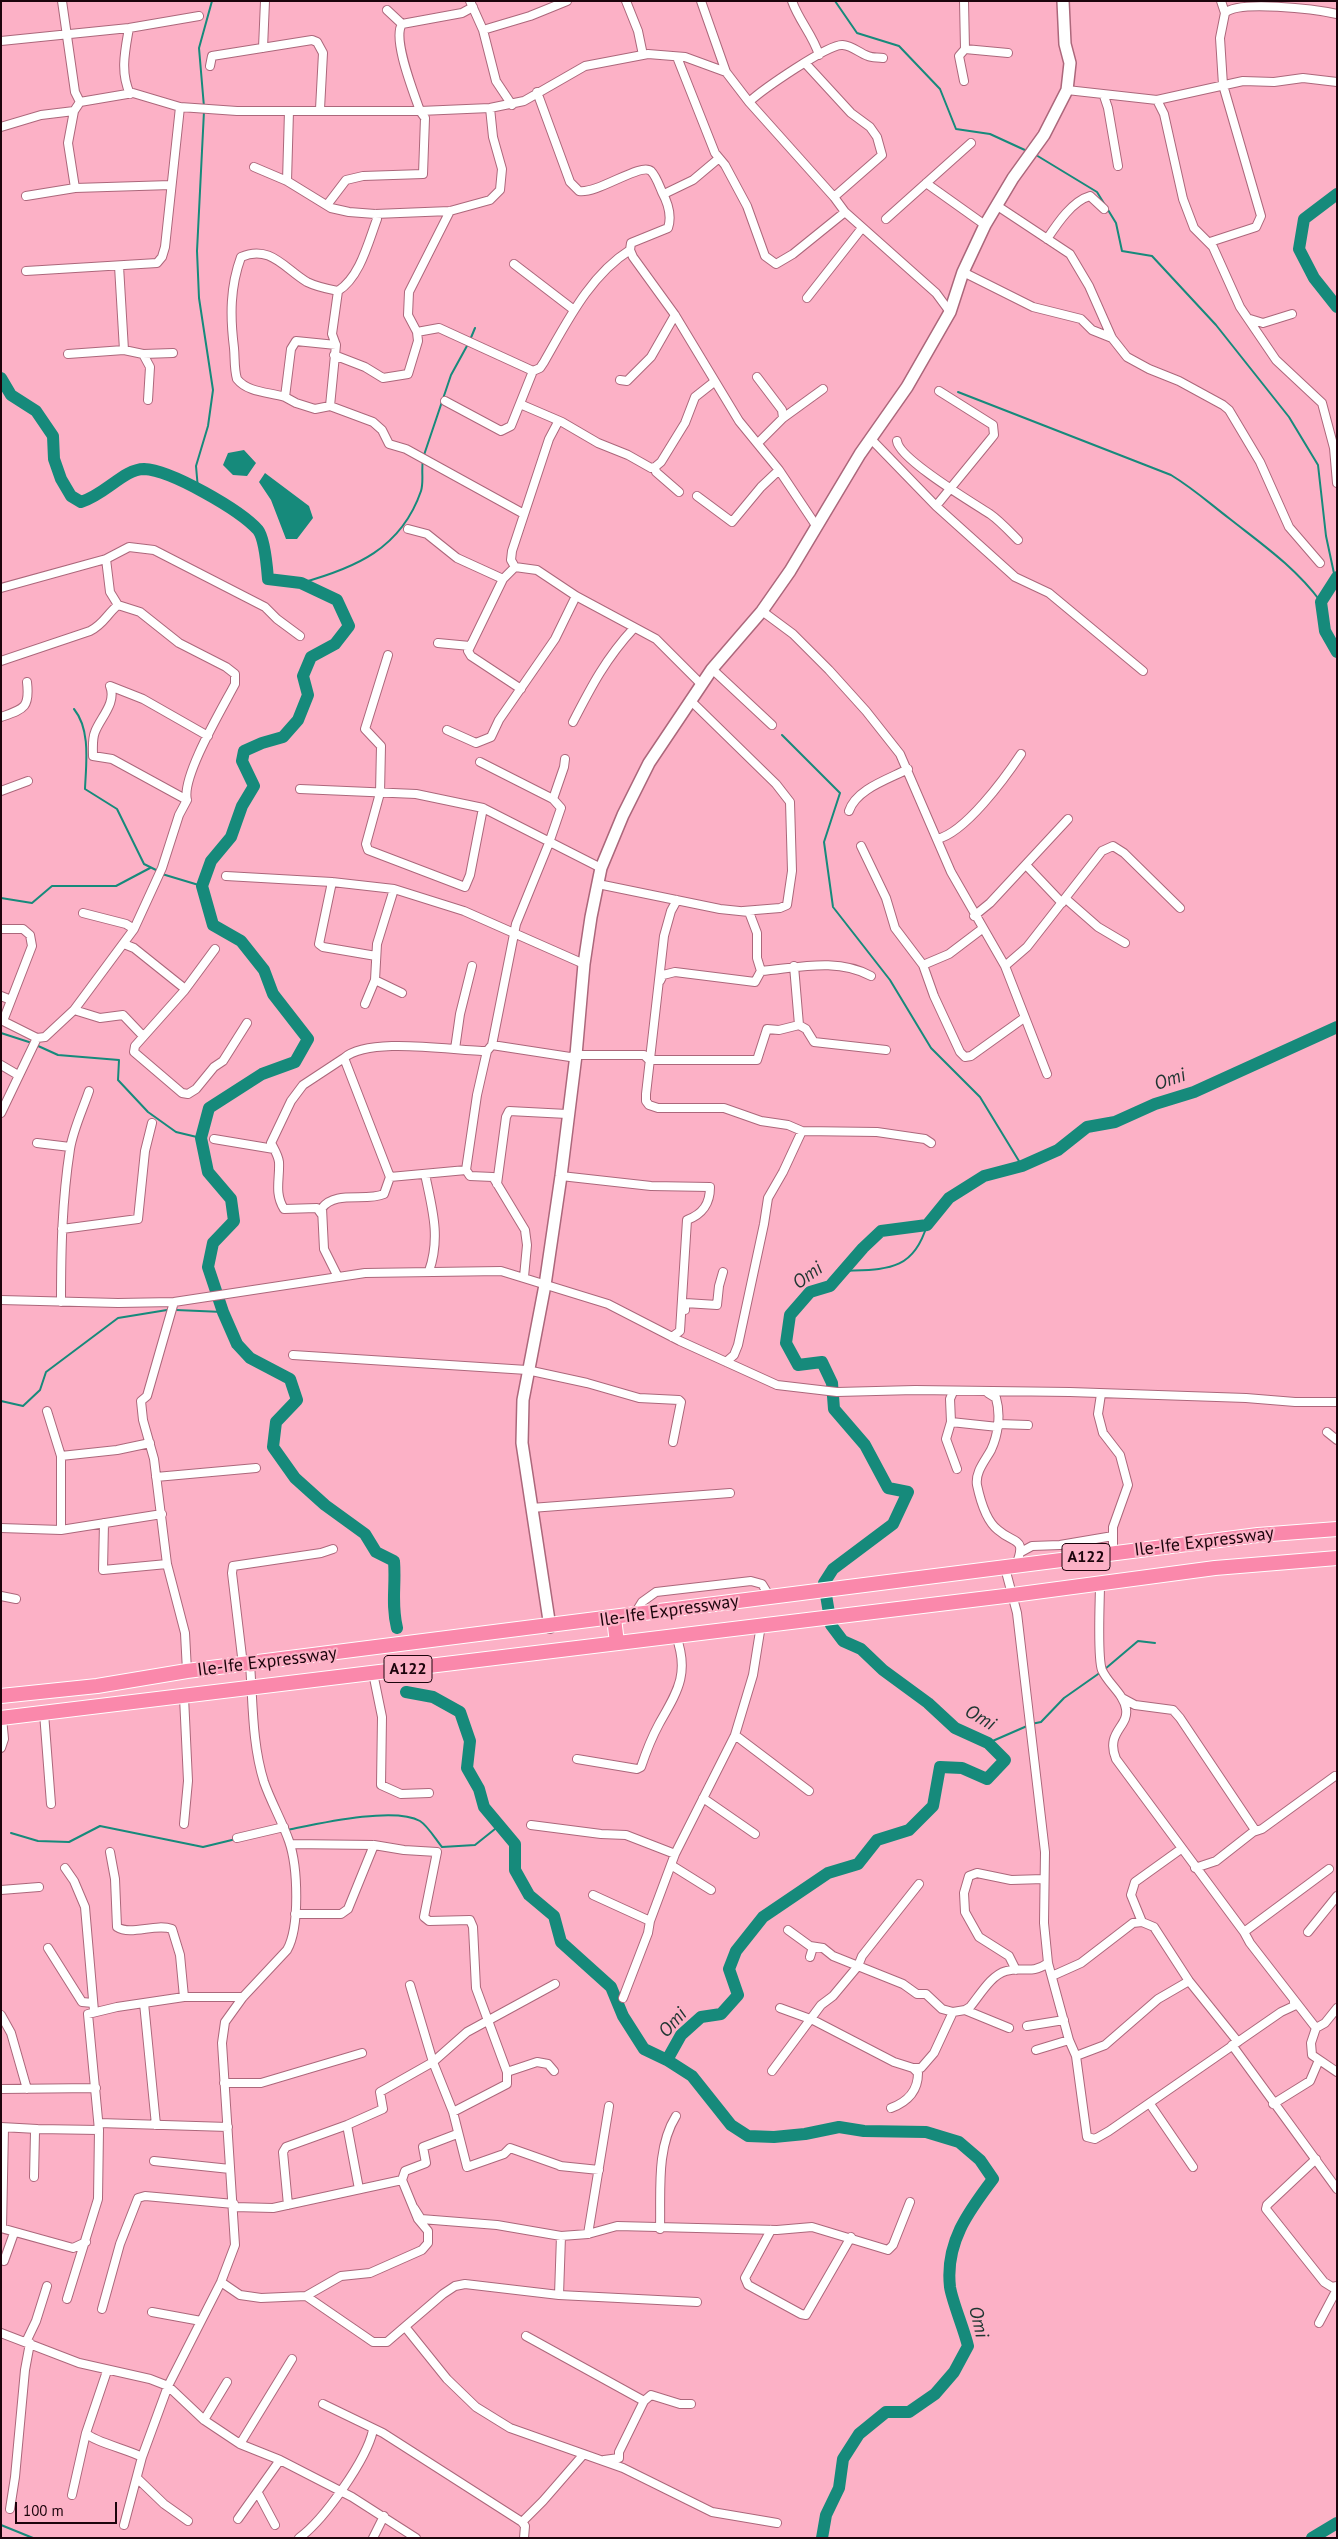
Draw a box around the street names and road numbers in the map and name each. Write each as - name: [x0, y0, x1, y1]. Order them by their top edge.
- street label: Ile-Ife Expressway: [1133, 1523, 1275, 1561]
- road number: A122: [1062, 1544, 1110, 1570]
- street label: Ile-Ife Expressway: [598, 1591, 740, 1631]
- street label: Ile-Ife Expressway: [196, 1643, 338, 1681]
- road number: A122: [384, 1656, 432, 1682]

